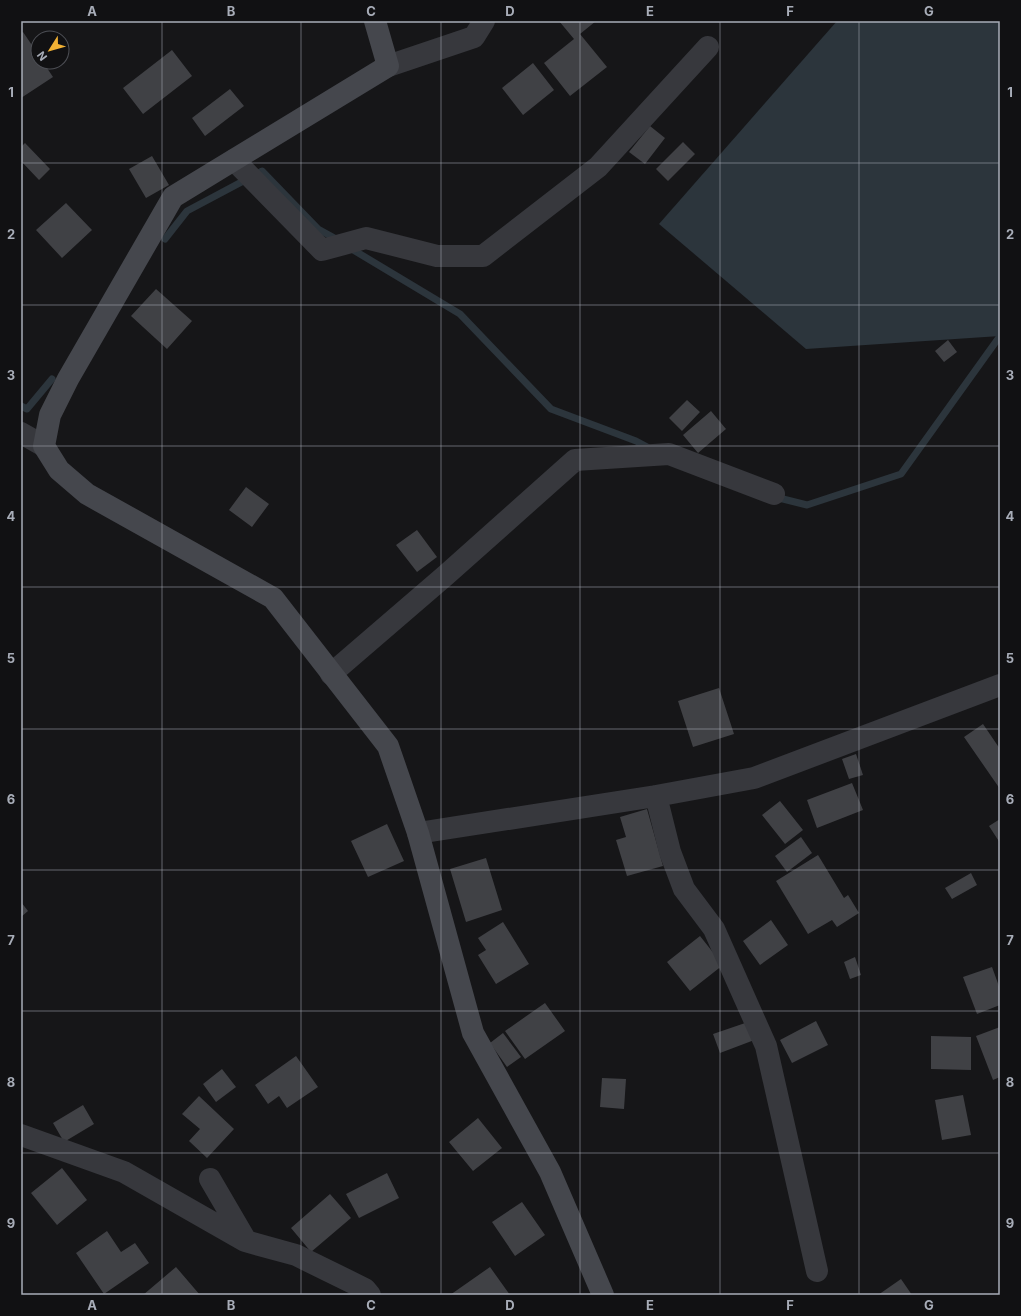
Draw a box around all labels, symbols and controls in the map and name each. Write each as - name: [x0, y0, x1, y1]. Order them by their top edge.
- text: A: [87, 3, 97, 19]
- text: B: [227, 3, 236, 19]
- text: C: [366, 3, 376, 19]
- text: D: [505, 3, 515, 19]
- text: E: [646, 3, 654, 19]
- text: F: [786, 3, 794, 19]
- text: G: [924, 3, 934, 19]
- north arrow: [30, 30, 70, 70]
- text: N: [34, 48, 50, 64]
- text: 1: [8, 84, 14, 100]
- text: 1: [1007, 84, 1013, 100]
- text: 2: [7, 226, 15, 242]
- text: 2: [1006, 226, 1014, 242]
- text: 3: [7, 367, 15, 383]
- text: 3: [1006, 367, 1014, 383]
- text: 4: [7, 508, 16, 524]
- text: 4: [1006, 508, 1015, 524]
- text: 5: [7, 650, 15, 666]
- text: 5: [1006, 650, 1014, 666]
- text: 6: [7, 791, 15, 807]
- text: 6: [1006, 791, 1014, 807]
- text: 7: [7, 932, 15, 948]
- text: 7: [1006, 932, 1014, 948]
- text: 8: [7, 1074, 15, 1090]
- text: 8: [1006, 1074, 1014, 1090]
- text: 9: [7, 1215, 15, 1231]
- text: 9: [1006, 1215, 1014, 1231]
- text: A: [87, 1297, 97, 1313]
- text: B: [227, 1297, 236, 1313]
- text: C: [366, 1297, 376, 1313]
- text: D: [505, 1297, 515, 1313]
- text: E: [646, 1297, 654, 1313]
- text: F: [786, 1297, 794, 1313]
- text: G: [924, 1297, 934, 1313]

